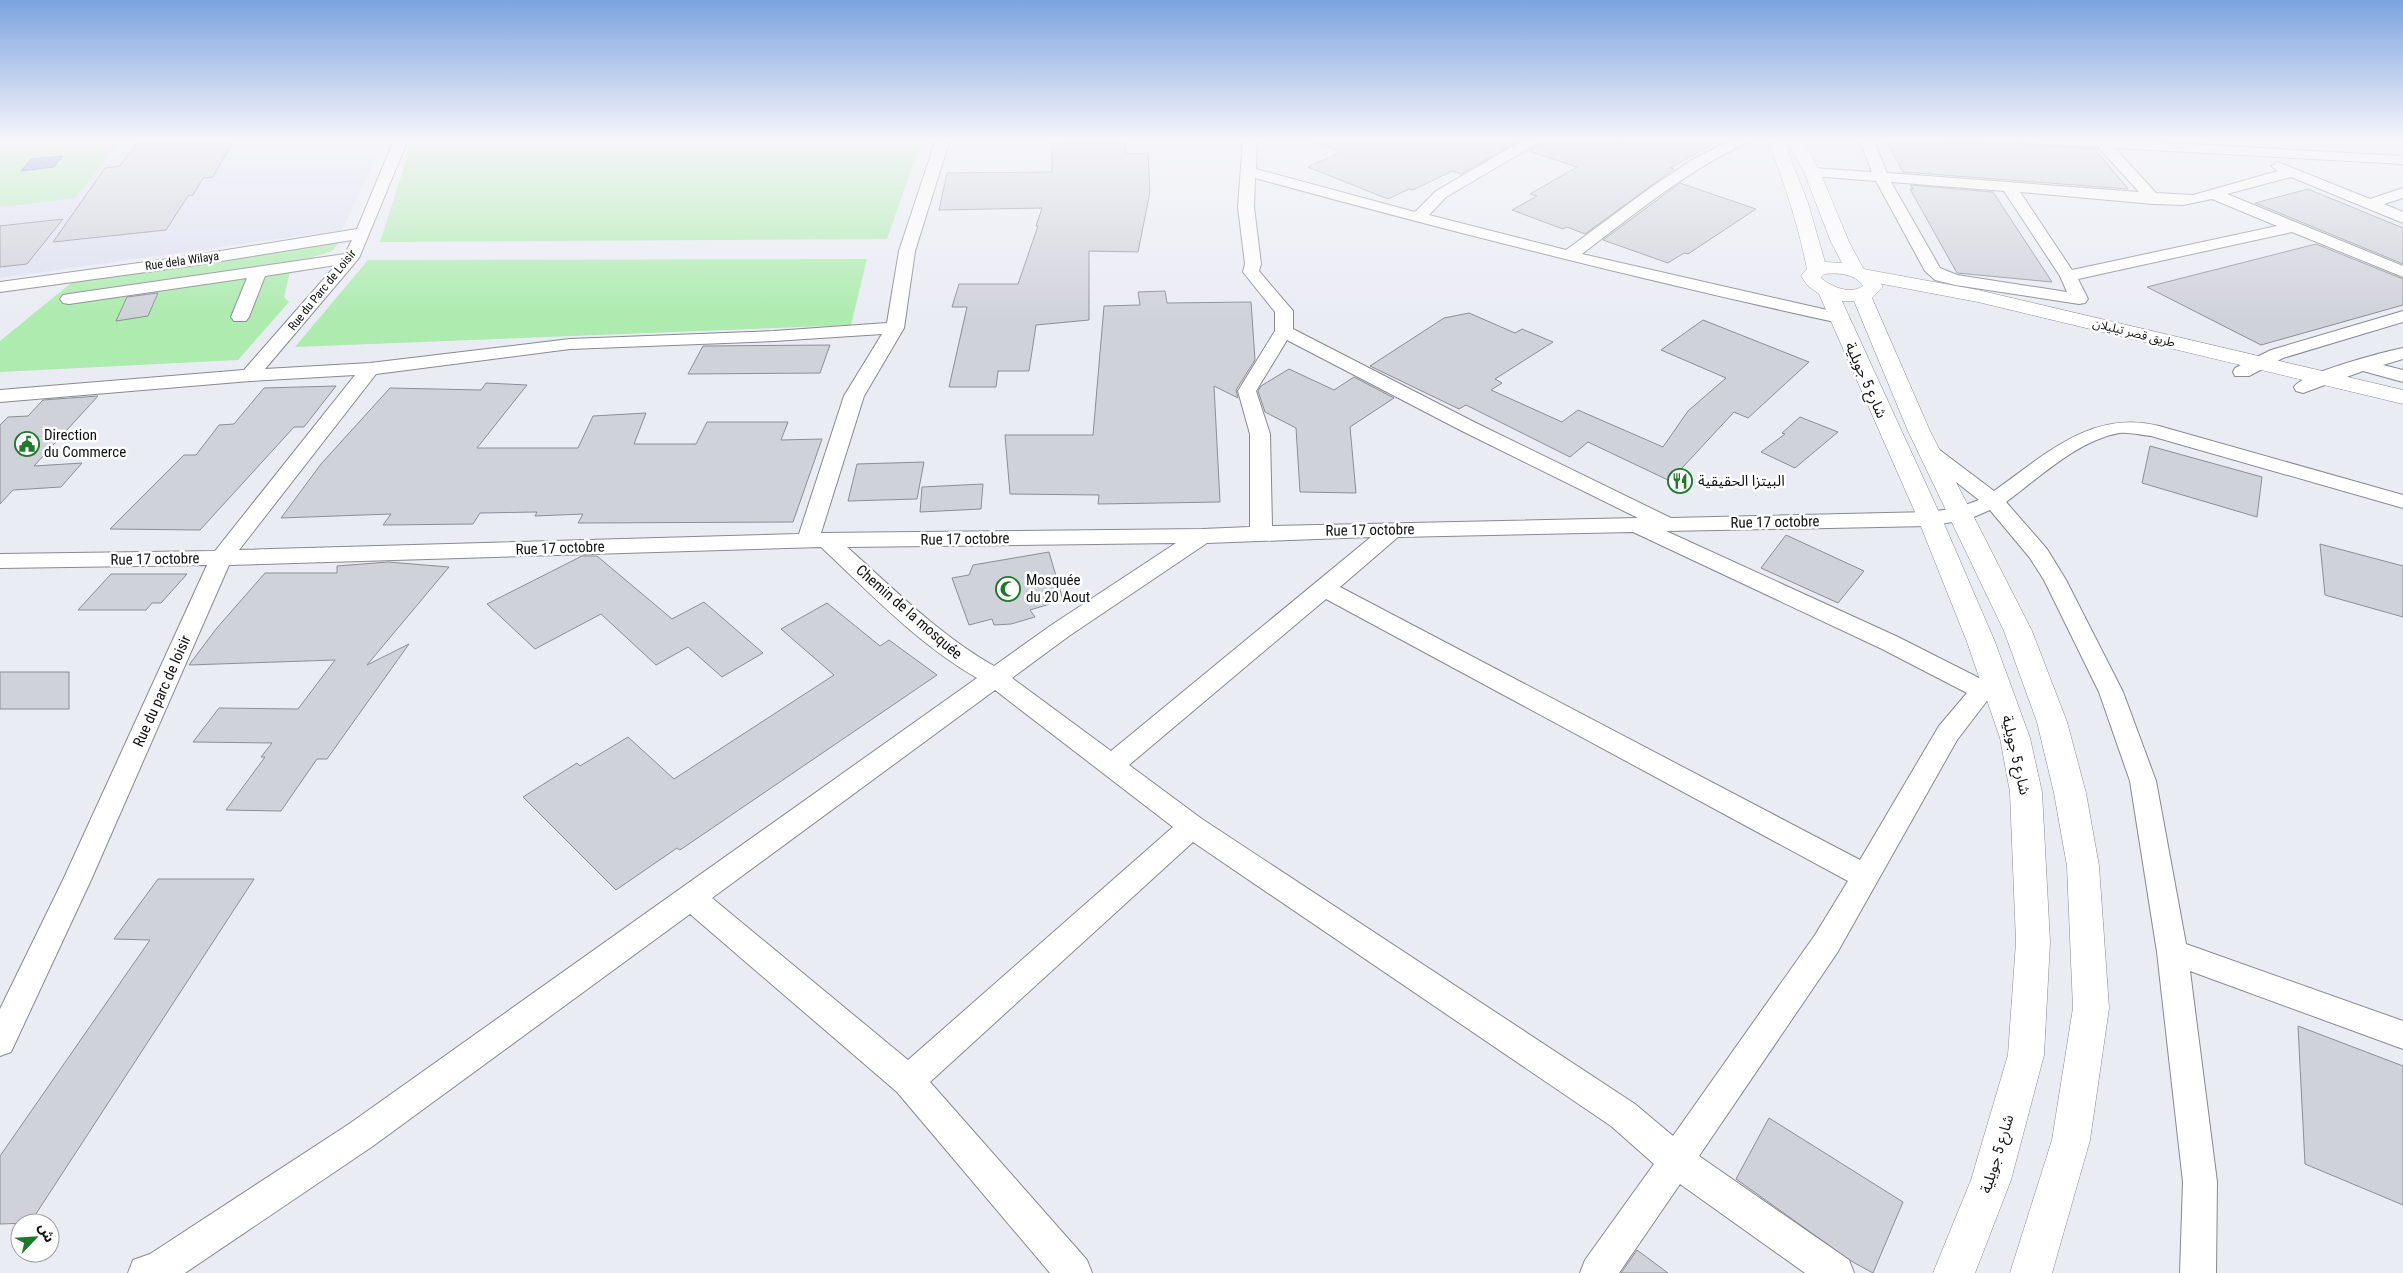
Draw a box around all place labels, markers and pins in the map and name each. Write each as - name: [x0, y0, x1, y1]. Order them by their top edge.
- place label: Direction du Commerce: [44, 426, 126, 461]
- public building icon: Direction du Commerce: [14, 431, 40, 457]
- restaurant icon: البيتزا الحقيقية: [1667, 468, 1693, 494]
- place label: البيتزا الحقيقية: [1698, 472, 1785, 490]
- place label: Mosquée du 20 Aout: [1026, 571, 1090, 606]
- mosque icon: Mosquée du 20 Aout: [995, 576, 1021, 602]

